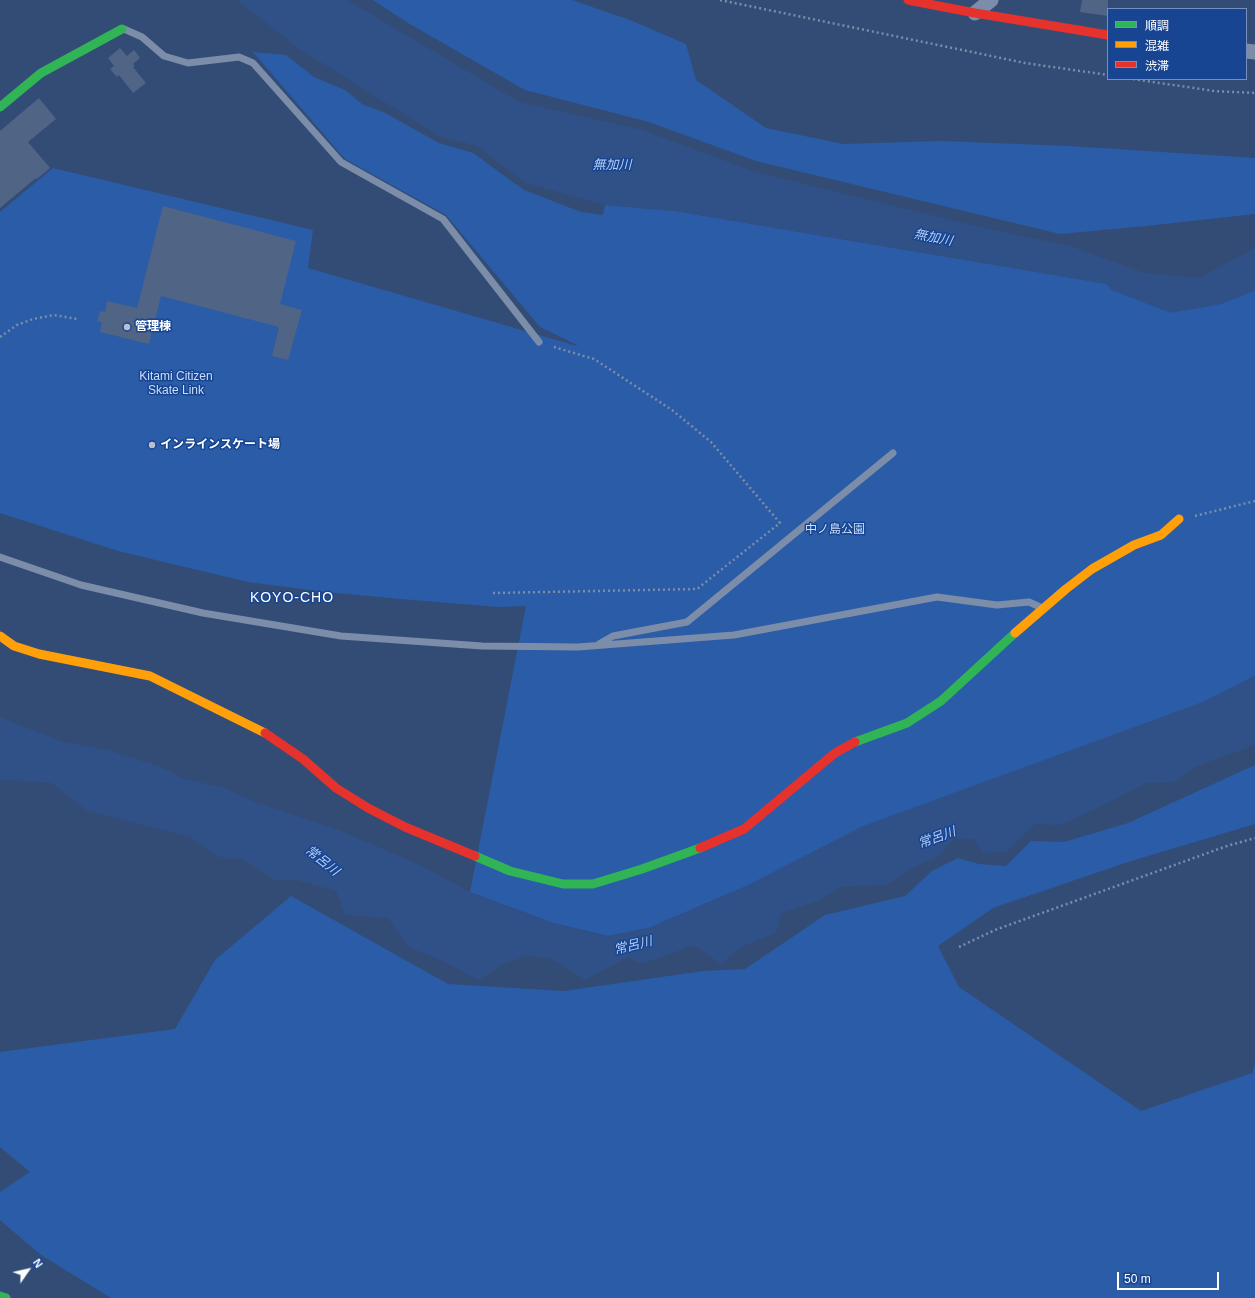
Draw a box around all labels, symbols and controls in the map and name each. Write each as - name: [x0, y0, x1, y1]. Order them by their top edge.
- legend: [1107, 8, 1247, 80]
- text: 順調: [1145, 19, 1169, 33]
- text: 混雑: [1145, 39, 1169, 53]
- text: 渋滞: [1145, 59, 1169, 73]
- water label: 無加川: [593, 157, 631, 173]
- water label: 無加川: [912, 227, 954, 249]
- place label: 管理棟: [135, 320, 171, 334]
- marker: 管理棟: [122, 322, 132, 332]
- park label: Kitami Citizen Skate Link: [139, 370, 213, 398]
- place label: インラインスケート場: [160, 438, 280, 452]
- marker: インラインスケート場: [147, 440, 157, 450]
- park label: 中ノ島公園: [805, 523, 865, 537]
- district label: KOYO-CHO: [250, 590, 334, 606]
- water label: 常呂川: [916, 824, 958, 852]
- water label: 常呂川: [302, 843, 342, 879]
- water label: 常呂川: [612, 934, 654, 958]
- north arrow: [8, 1250, 48, 1290]
- text: N: [31, 1257, 45, 1270]
- scale bar: [1119, 1264, 1221, 1290]
- text: 50 m: [1124, 1272, 1151, 1286]

